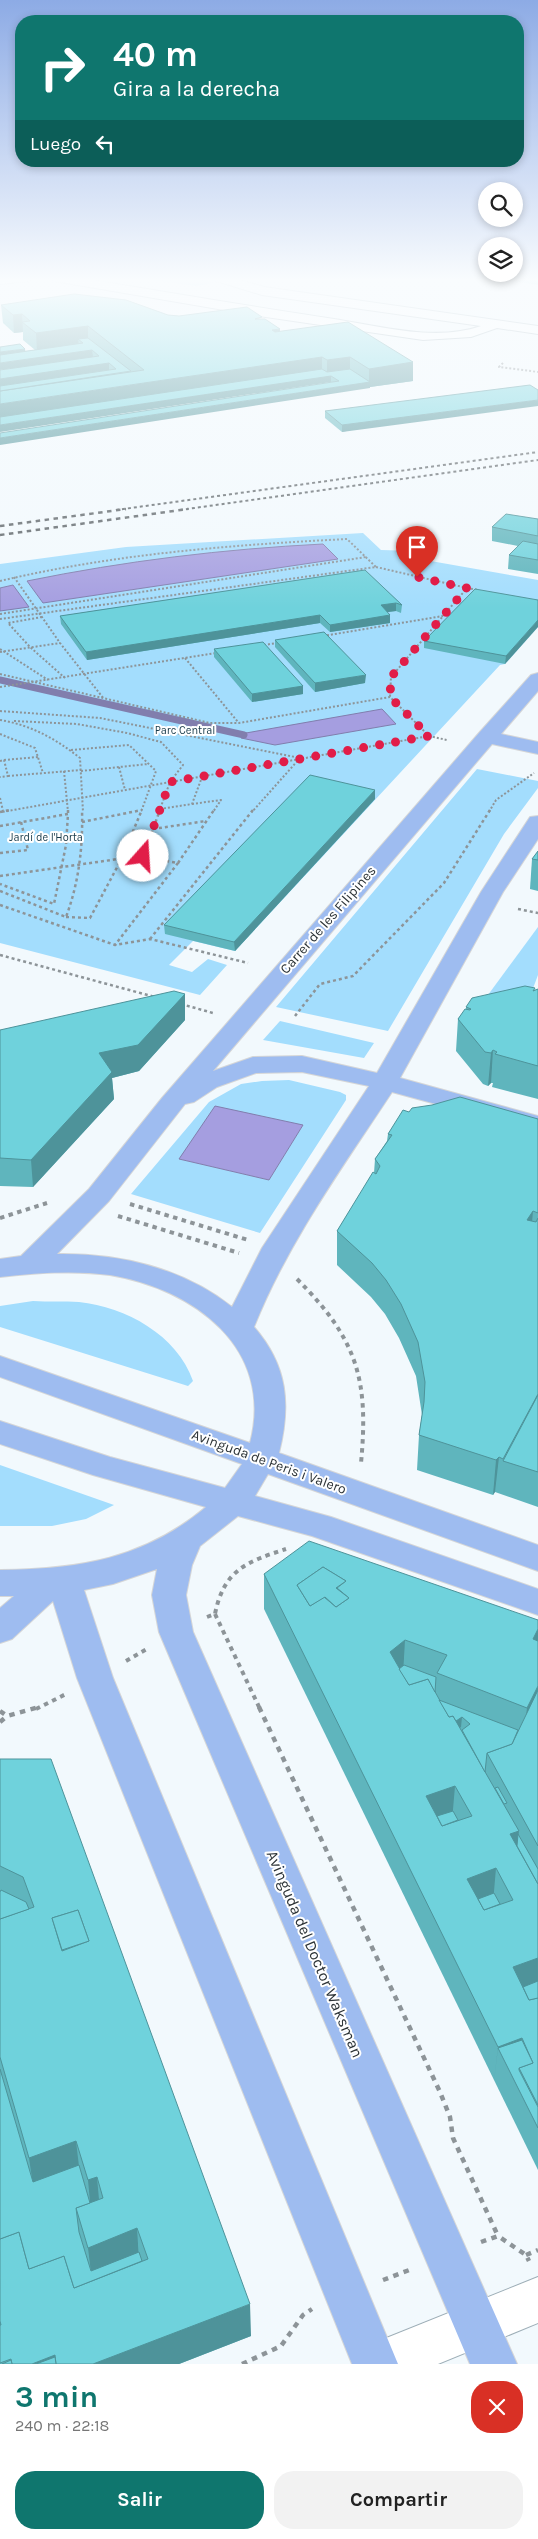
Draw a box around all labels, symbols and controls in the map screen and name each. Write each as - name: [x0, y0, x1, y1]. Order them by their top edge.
- text: 40 m: [113, 34, 198, 75]
- icon: right: [30, 35, 95, 100]
- text: Gira a la derecha: [113, 76, 280, 102]
- icon: left: [91, 130, 119, 158]
- text: Luego: [30, 133, 81, 155]
- map controls: [478, 182, 523, 282]
- button: search: [478, 182, 523, 227]
- button: layers: [478, 237, 523, 282]
- pin: [396, 526, 438, 577]
- icon: arrive: [403, 533, 431, 561]
- park label: Parc Central: [155, 724, 215, 737]
- position arrow: [116, 829, 168, 881]
- park label: Jardí de l'Horta: [9, 831, 83, 844]
- street label: Carrer de les Filipines: [276, 863, 380, 977]
- street label: Avinguda de Peris i Valero: [189, 1426, 349, 1498]
- street label: Avinguda del Doctor Waksman: [263, 1847, 367, 2061]
- text: 3 min: [15, 2379, 98, 2415]
- button: close: [471, 2381, 523, 2433]
- text: 240 m · 22:18: [15, 2416, 109, 2435]
- button: Salir: [15, 2471, 264, 2529]
- button: Compartir: [274, 2471, 523, 2529]

